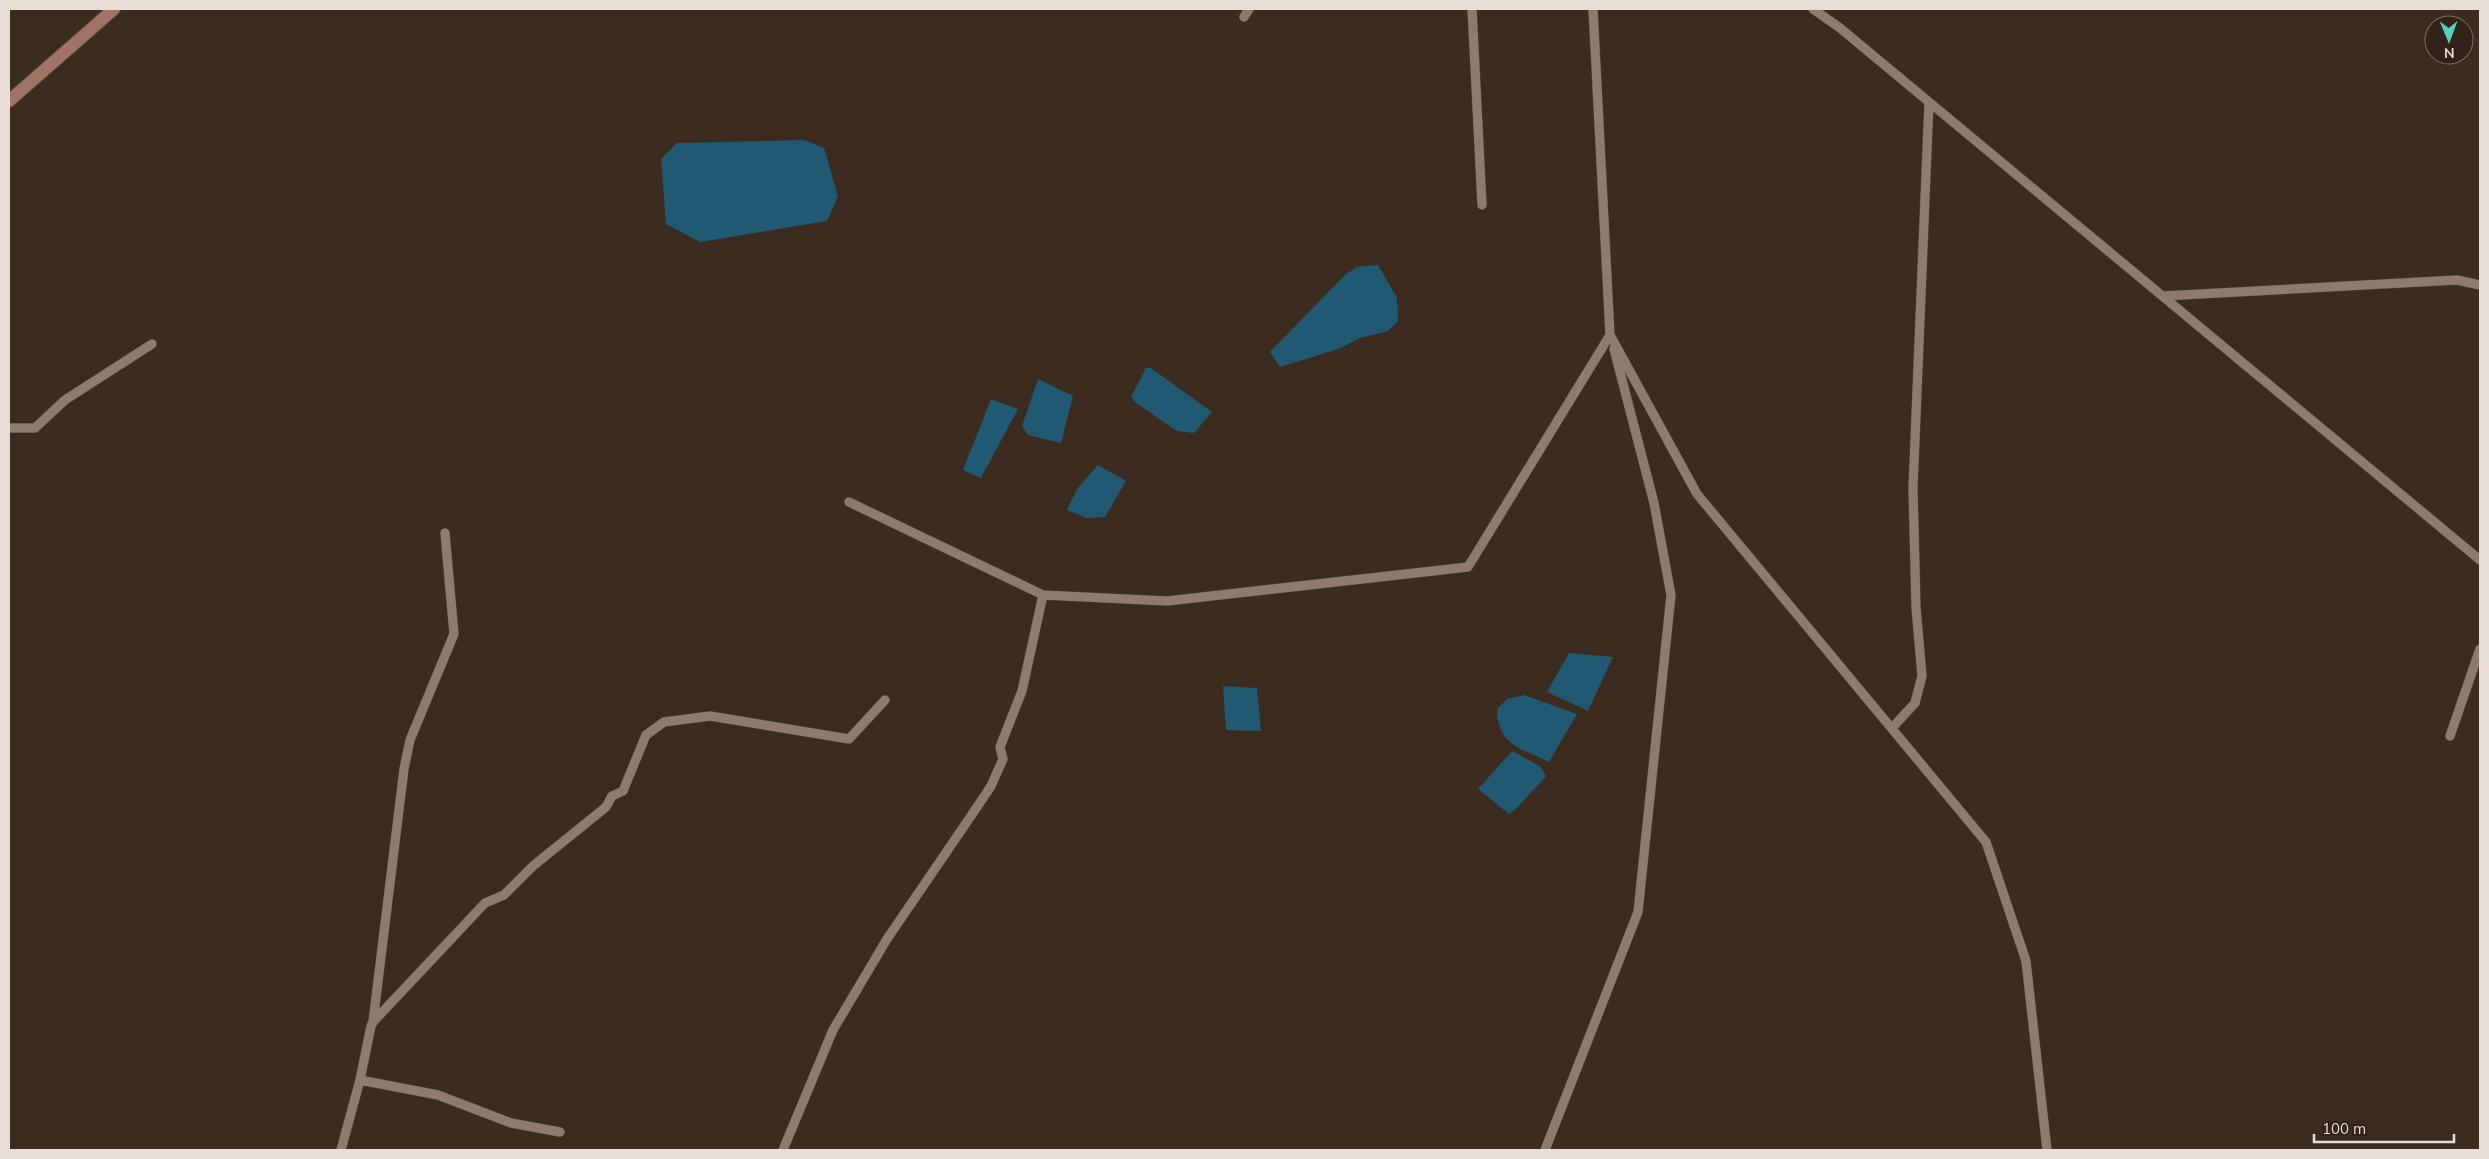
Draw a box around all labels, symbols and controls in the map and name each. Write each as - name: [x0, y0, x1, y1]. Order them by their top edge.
- north arrow: [2424, 15, 2474, 65]
- text: N: [2444, 44, 2455, 62]
- scale bar: [2314, 1112, 2454, 1144]
- text: 100 m: [2322, 1119, 2366, 1138]

